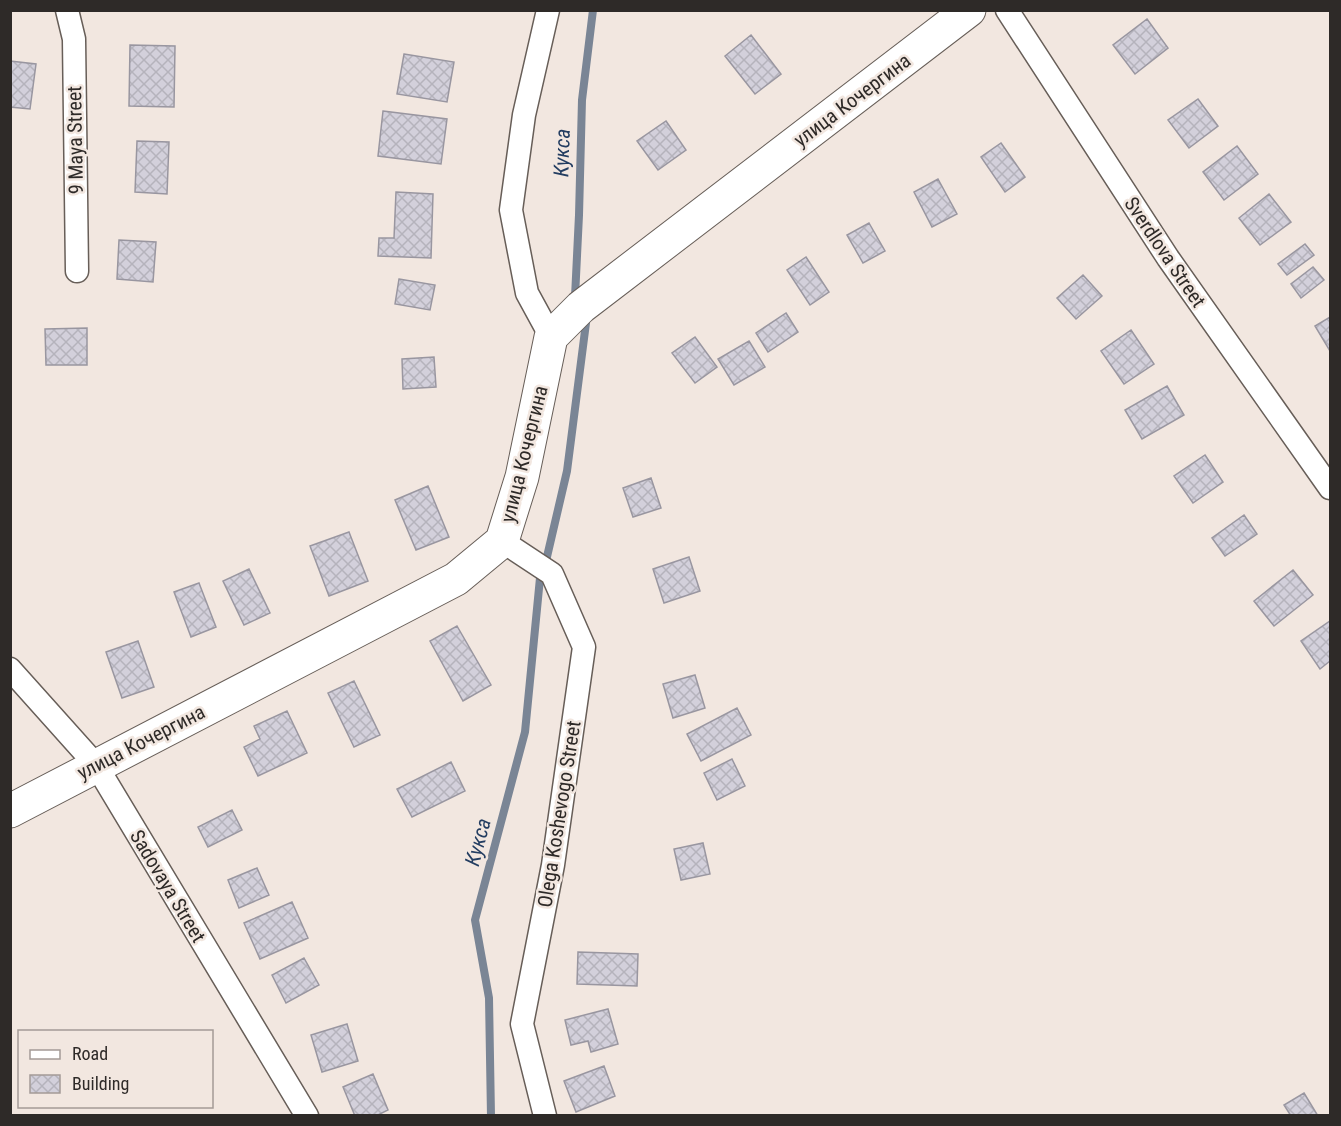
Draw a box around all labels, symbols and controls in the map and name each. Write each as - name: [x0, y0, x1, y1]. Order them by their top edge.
- street label: улица Кочергина: [789, 48, 915, 152]
- street label: 9 Maya Street: [62, 86, 88, 194]
- water label: Кукса: [549, 128, 575, 178]
- street label: Sverdlova Street: [1119, 192, 1211, 312]
- street label: улица Кочергина: [495, 383, 553, 525]
- street label: улица Кочергина: [73, 699, 209, 785]
- street label: Olega Koshevogo Street: [532, 719, 586, 909]
- water label: Кукса: [460, 816, 496, 868]
- street label: Sadovaya Street: [125, 825, 211, 947]
- legend: [18, 1030, 213, 1108]
- text: Road: [72, 1043, 108, 1064]
- text: Building: [72, 1073, 129, 1094]

